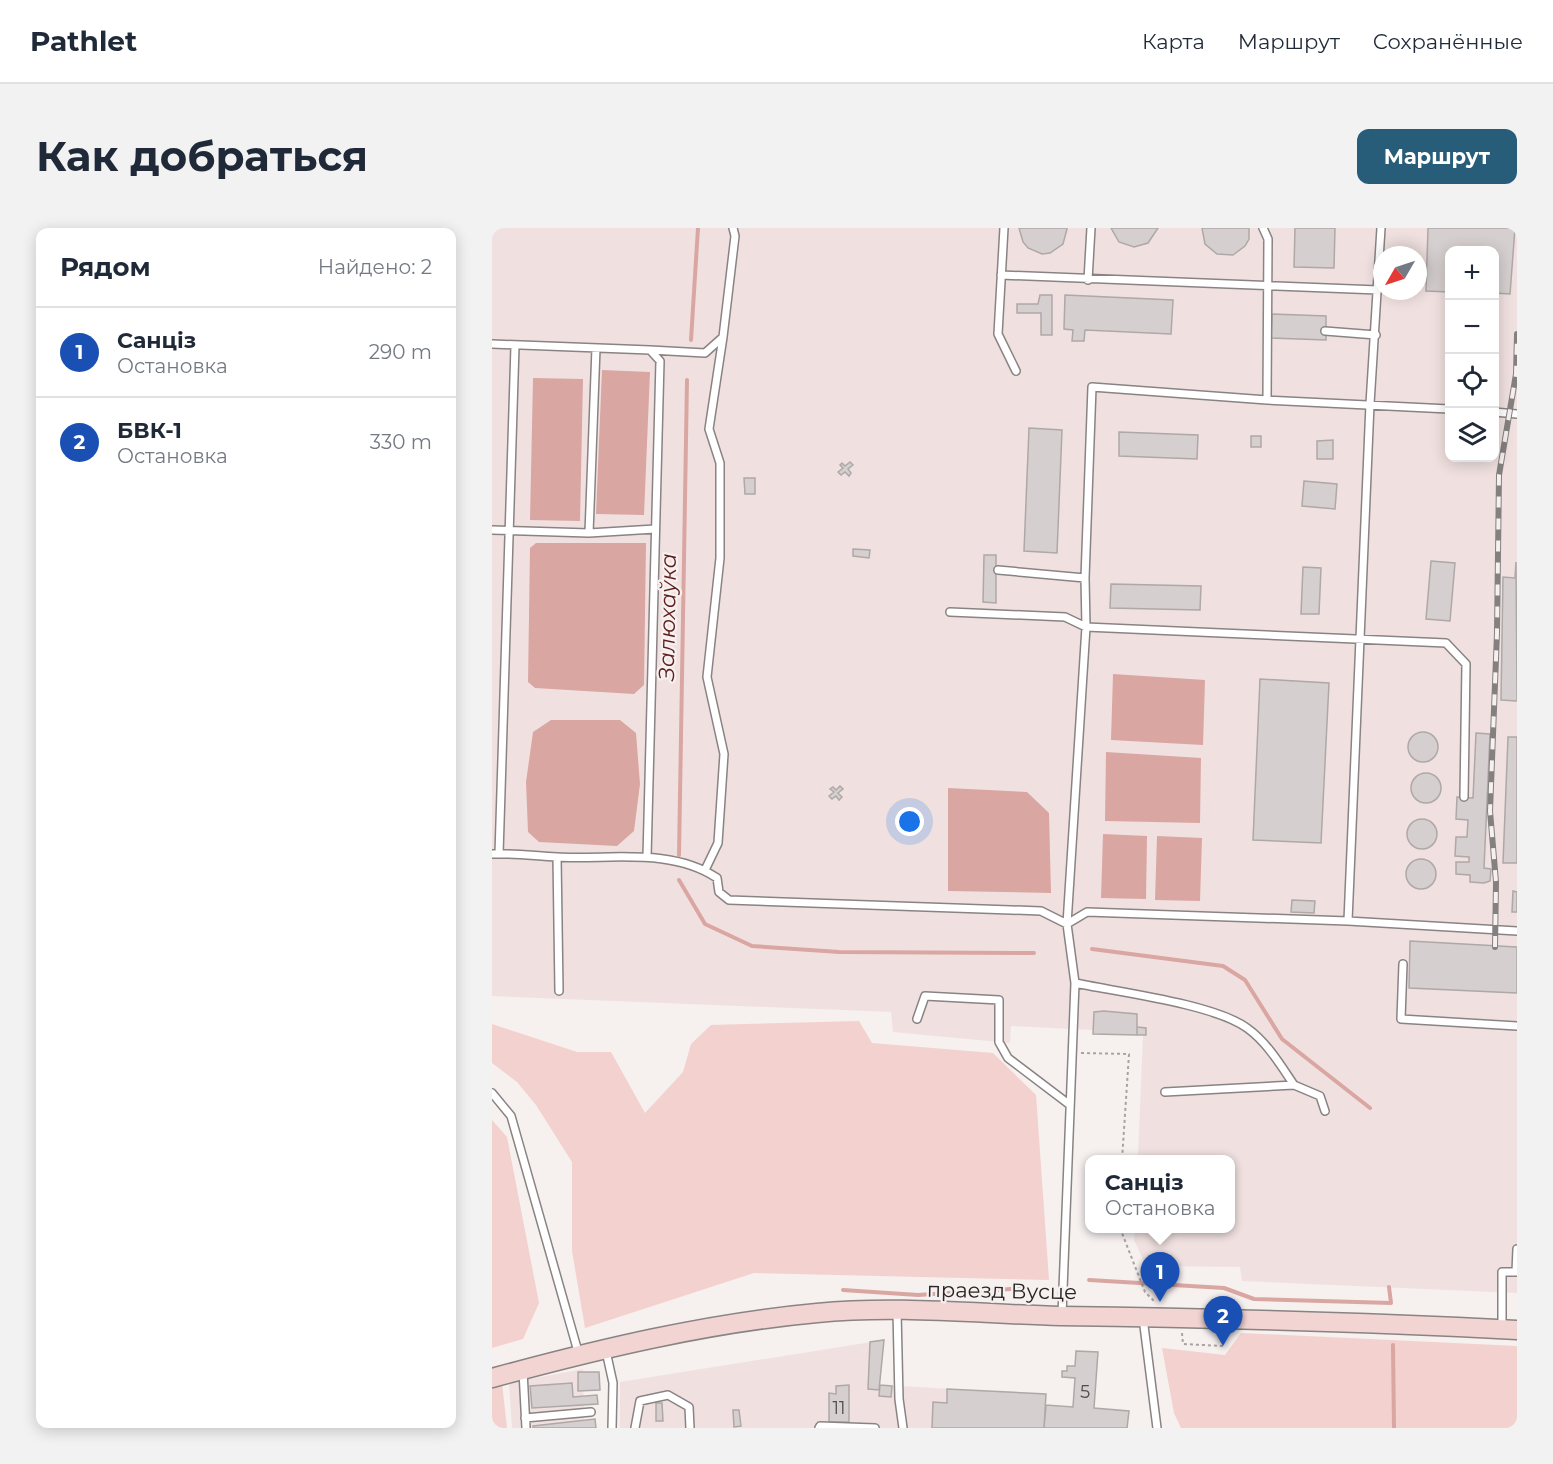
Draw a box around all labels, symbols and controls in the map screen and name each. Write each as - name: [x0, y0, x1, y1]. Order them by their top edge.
- text: Pathlet: [30, 24, 137, 58]
- text: Карта: [1142, 29, 1205, 54]
- text: Маршрут: [1238, 29, 1340, 54]
- text: Сохранённые: [1373, 29, 1523, 54]
- button: Маршрут: [1357, 129, 1517, 184]
- text: Как добраться: [36, 130, 368, 182]
- north arrow: [1373, 246, 1427, 300]
- map controls: [1445, 246, 1499, 462]
- button: +: [1445, 246, 1499, 300]
- text: Рядом: [60, 251, 151, 283]
- text: Найдено: 2: [318, 255, 432, 279]
- button: −: [1445, 300, 1499, 354]
- text: Санціз: [117, 327, 196, 354]
- text: 1: [76, 340, 83, 364]
- text: 290 m: [369, 340, 432, 364]
- text: Остановка: [117, 354, 228, 378]
- button: locate: [1445, 354, 1499, 408]
- button: layers: [1445, 408, 1499, 462]
- text: БВК-1: [117, 417, 182, 444]
- text: 2: [74, 430, 85, 454]
- text: 330 m: [370, 430, 432, 454]
- text: Остановка: [117, 444, 228, 468]
- water label: Залюхаўка: [653, 553, 682, 682]
- your location: [895, 807, 924, 836]
- popup: [1085, 1155, 1235, 1233]
- text: Санціз: [1105, 1169, 1184, 1196]
- text: Остановка: [1105, 1196, 1215, 1220]
- pin: 1: [1140, 1252, 1180, 1302]
- street label: праезд Вусце: [927, 1277, 1077, 1304]
- pin: 2: [1204, 1296, 1242, 1346]
- house number: 5: [1080, 1381, 1090, 1403]
- house number: 11: [833, 1397, 846, 1419]

